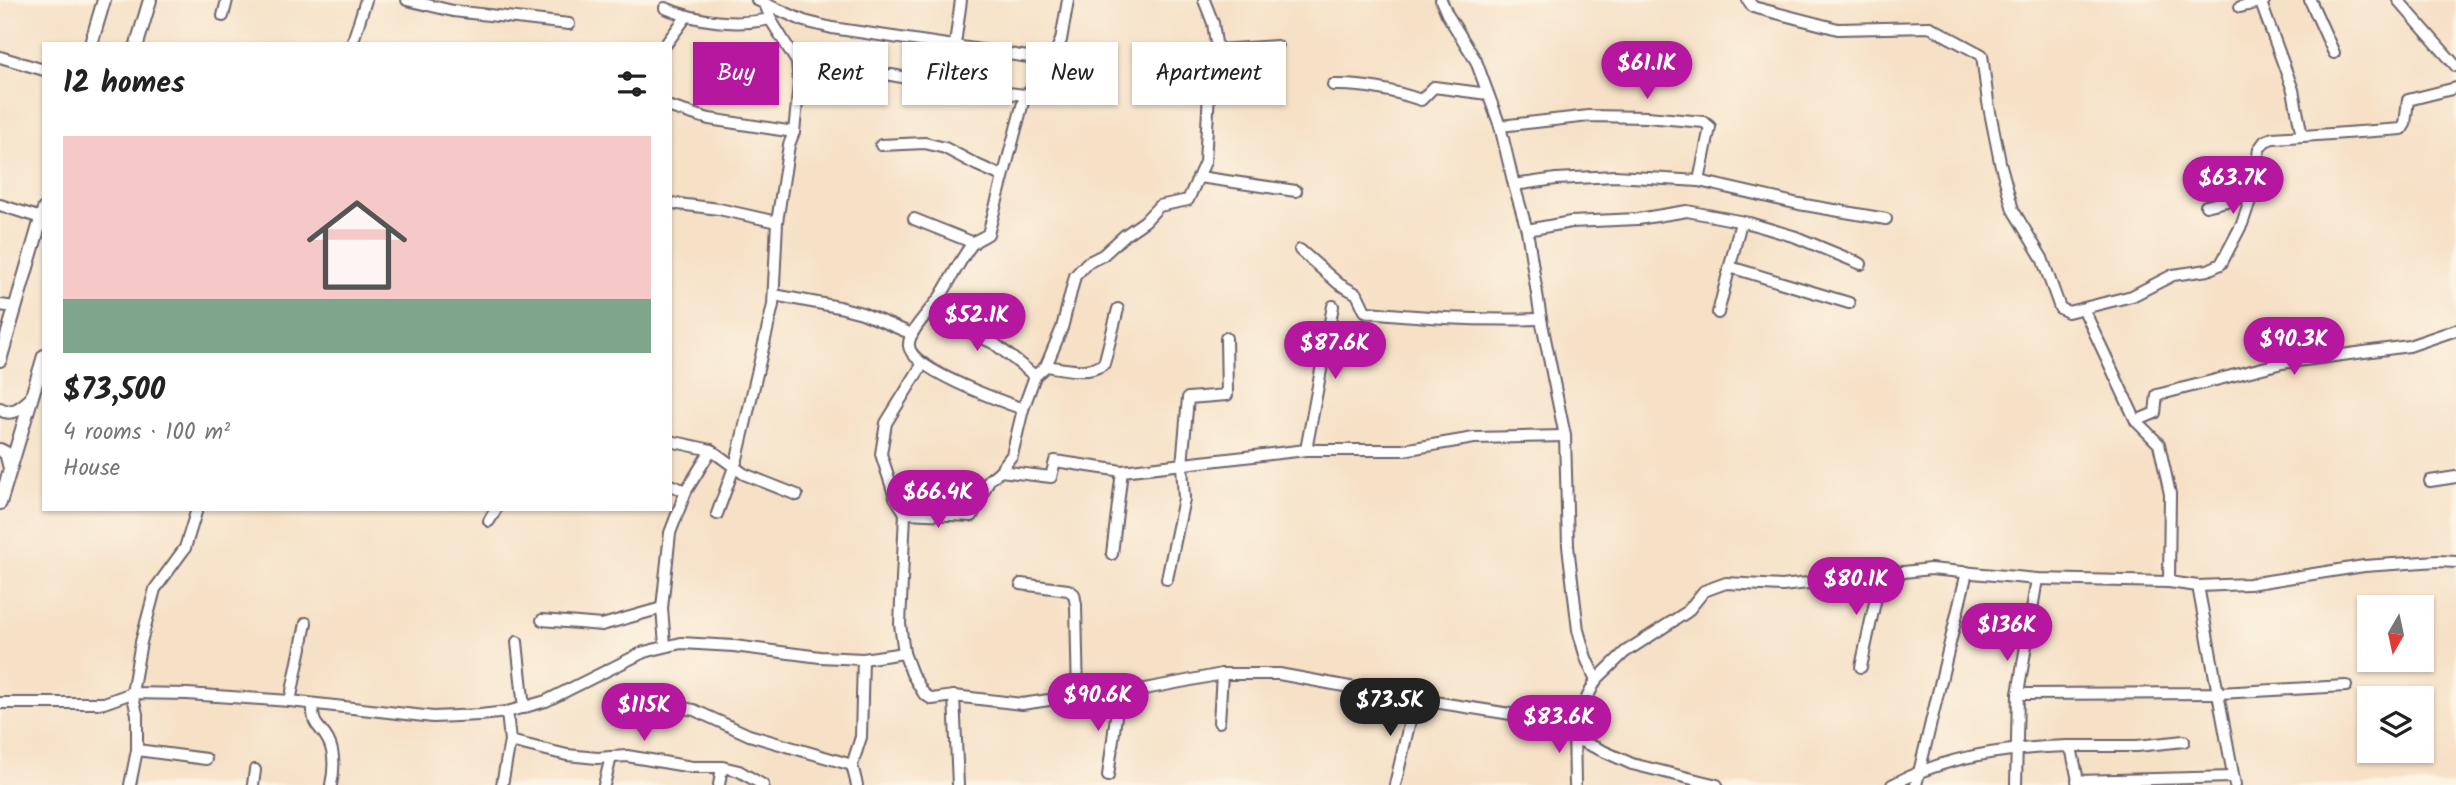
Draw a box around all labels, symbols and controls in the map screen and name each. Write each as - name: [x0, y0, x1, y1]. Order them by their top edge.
- chip: Buy: [693, 42, 779, 105]
- chip: Rent: [793, 42, 888, 105]
- chip: Filters: [902, 42, 1012, 105]
- chip: New: [1026, 42, 1118, 105]
- chip: Apartment: [1132, 42, 1286, 105]
- pin: $61.1K: [1590, 42, 1704, 101]
- text: $61.1K: [1617, 46, 1677, 82]
- text: 12 homes: [63, 60, 185, 108]
- icon: filters: [613, 65, 651, 103]
- pin: $63.7K: [2176, 156, 2290, 216]
- text: $63.7K: [2199, 161, 2267, 197]
- icon: home: [294, 182, 420, 308]
- pin: $52.1K: [920, 294, 1034, 353]
- text: $52.1K: [945, 298, 1009, 334]
- pin: $90.3K: [2237, 318, 2351, 377]
- pin: $87.6K: [1278, 322, 1392, 381]
- text: $90.3K: [2260, 322, 2328, 358]
- text: $87.6K: [1300, 326, 1370, 362]
- text: $73,500: [63, 367, 165, 415]
- text: 4 rooms · 100 m²: [63, 415, 230, 451]
- text: House: [63, 451, 120, 487]
- pin: $66.4K: [881, 470, 995, 530]
- text: $66.4K: [903, 475, 973, 511]
- pin: $80.1K: [1799, 558, 1913, 617]
- text: $80.1K: [1823, 562, 1889, 598]
- north arrow: [2357, 595, 2434, 672]
- map controls: [2357, 595, 2434, 763]
- pin: $136K: [1958, 604, 2056, 663]
- text: $136K: [1977, 608, 2037, 644]
- pin: $90.6K: [1041, 674, 1155, 733]
- text: $90.6K: [1064, 678, 1132, 714]
- pin: $73.5K: [1333, 678, 1447, 738]
- text: $73.5K: [1356, 683, 1424, 719]
- pin: $115K: [595, 684, 693, 743]
- button: layers: [2357, 686, 2434, 763]
- text: $115K: [618, 688, 671, 724]
- pin: $83.6K: [1502, 696, 1616, 755]
- text: $83.6K: [1523, 700, 1595, 736]

